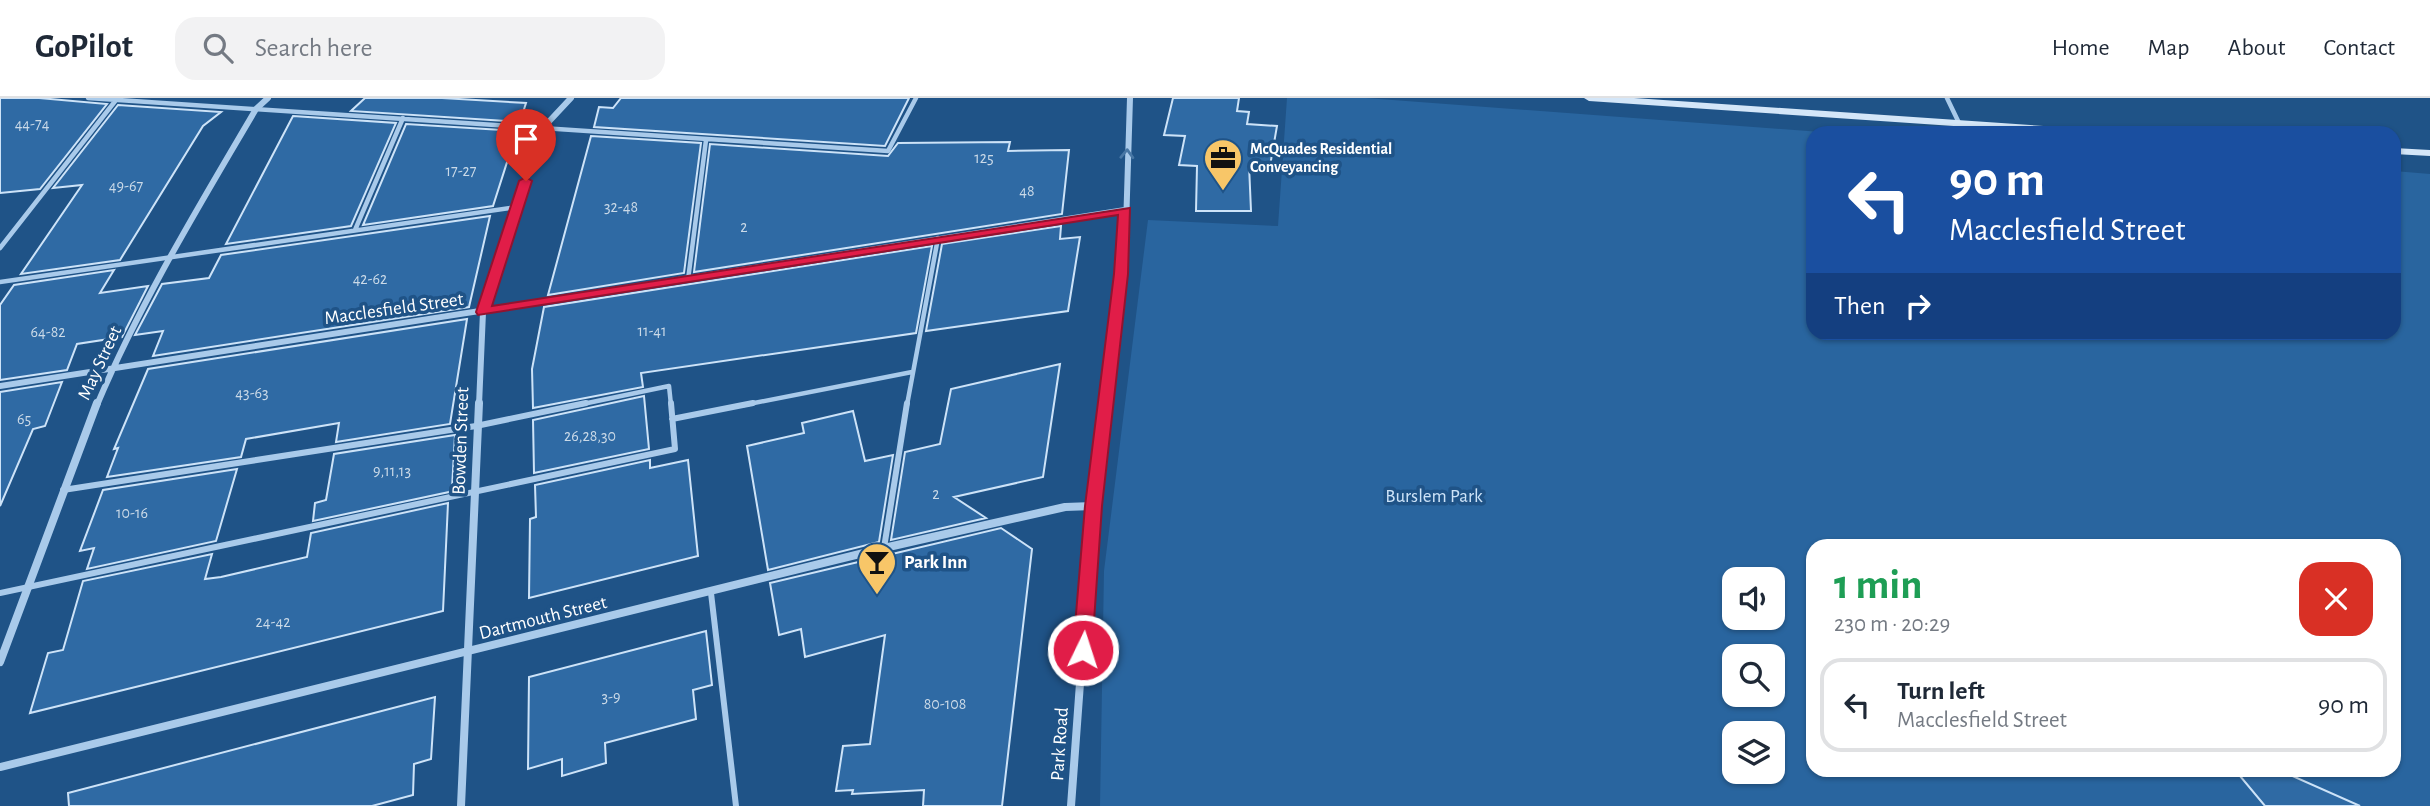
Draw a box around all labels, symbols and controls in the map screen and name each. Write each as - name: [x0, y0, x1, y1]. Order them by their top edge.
- search box: [175, 17, 665, 80]
- icon: search: [199, 29, 237, 67]
- text: GoPilot: [35, 31, 133, 64]
- text: Search here: [255, 35, 372, 61]
- text: Home: [2052, 36, 2110, 60]
- text: Map: [2148, 36, 2190, 60]
- text: About: [2228, 36, 2285, 60]
- text: Contact: [2323, 36, 2395, 60]
- pin: [496, 109, 556, 181]
- house number: 44-74: [15, 116, 50, 132]
- icon: arrive: [507, 120, 545, 158]
- office icon: McQuades Residential Conveyancing: [1202, 137, 1244, 192]
- place label: McQuades Residential Conveyancing: [1250, 141, 1392, 176]
- one-way arrow: [1120, 148, 1135, 159]
- house number: 125: [974, 150, 994, 166]
- icon: left: [1834, 154, 1925, 245]
- text: 90 m: [1949, 156, 2045, 205]
- house number: 17-27: [445, 163, 477, 179]
- house number: 49-67: [109, 178, 143, 194]
- house number: 48: [1019, 183, 1035, 199]
- house number: 32-48: [604, 199, 638, 215]
- text: Macclesfield Street: [1949, 214, 2185, 246]
- house number: 2: [740, 219, 748, 235]
- house number: 42-62: [353, 271, 387, 287]
- icon: right: [1899, 287, 1937, 325]
- street label: Macclesfield Street: [323, 290, 465, 328]
- text: Then: [1834, 293, 1885, 319]
- street label: May Street: [75, 323, 125, 403]
- house number: 11-41: [637, 323, 667, 339]
- house number: 64-82: [31, 324, 66, 340]
- house number: 43-63: [235, 385, 269, 401]
- street label: Bowden Street: [450, 387, 472, 495]
- house number: 65: [17, 411, 31, 427]
- house number: 26,28,30: [564, 428, 616, 444]
- house number: 9,11,13: [373, 463, 411, 479]
- house number: 2: [932, 486, 940, 502]
- park label: Burslem Park: [1385, 487, 1483, 506]
- house number: 10-16: [116, 505, 148, 521]
- bar icon: Park Inn: [856, 541, 898, 596]
- place label: Park Inn: [904, 553, 967, 572]
- button: close: [2299, 562, 2373, 636]
- text: 1 min: [1834, 564, 1923, 606]
- map controls: [1722, 567, 1785, 784]
- button: sound: [1722, 567, 1785, 630]
- street label: Dartmouth Street: [477, 593, 609, 643]
- position arrow: [1046, 613, 1120, 687]
- text: 230 m · 20:29: [1834, 613, 1950, 636]
- house number: 24-42: [256, 614, 290, 630]
- button: search: [1722, 644, 1785, 707]
- text: Turn left: [1897, 678, 1985, 704]
- icon: left: [1838, 686, 1876, 724]
- house number: 3-9: [601, 689, 621, 705]
- text: 90 m: [2318, 692, 2369, 718]
- house number: 80-108: [924, 696, 966, 712]
- street label: Park Road: [1048, 706, 1072, 781]
- text: Macclesfield Street: [1897, 709, 2067, 732]
- button: layers: [1722, 721, 1785, 784]

